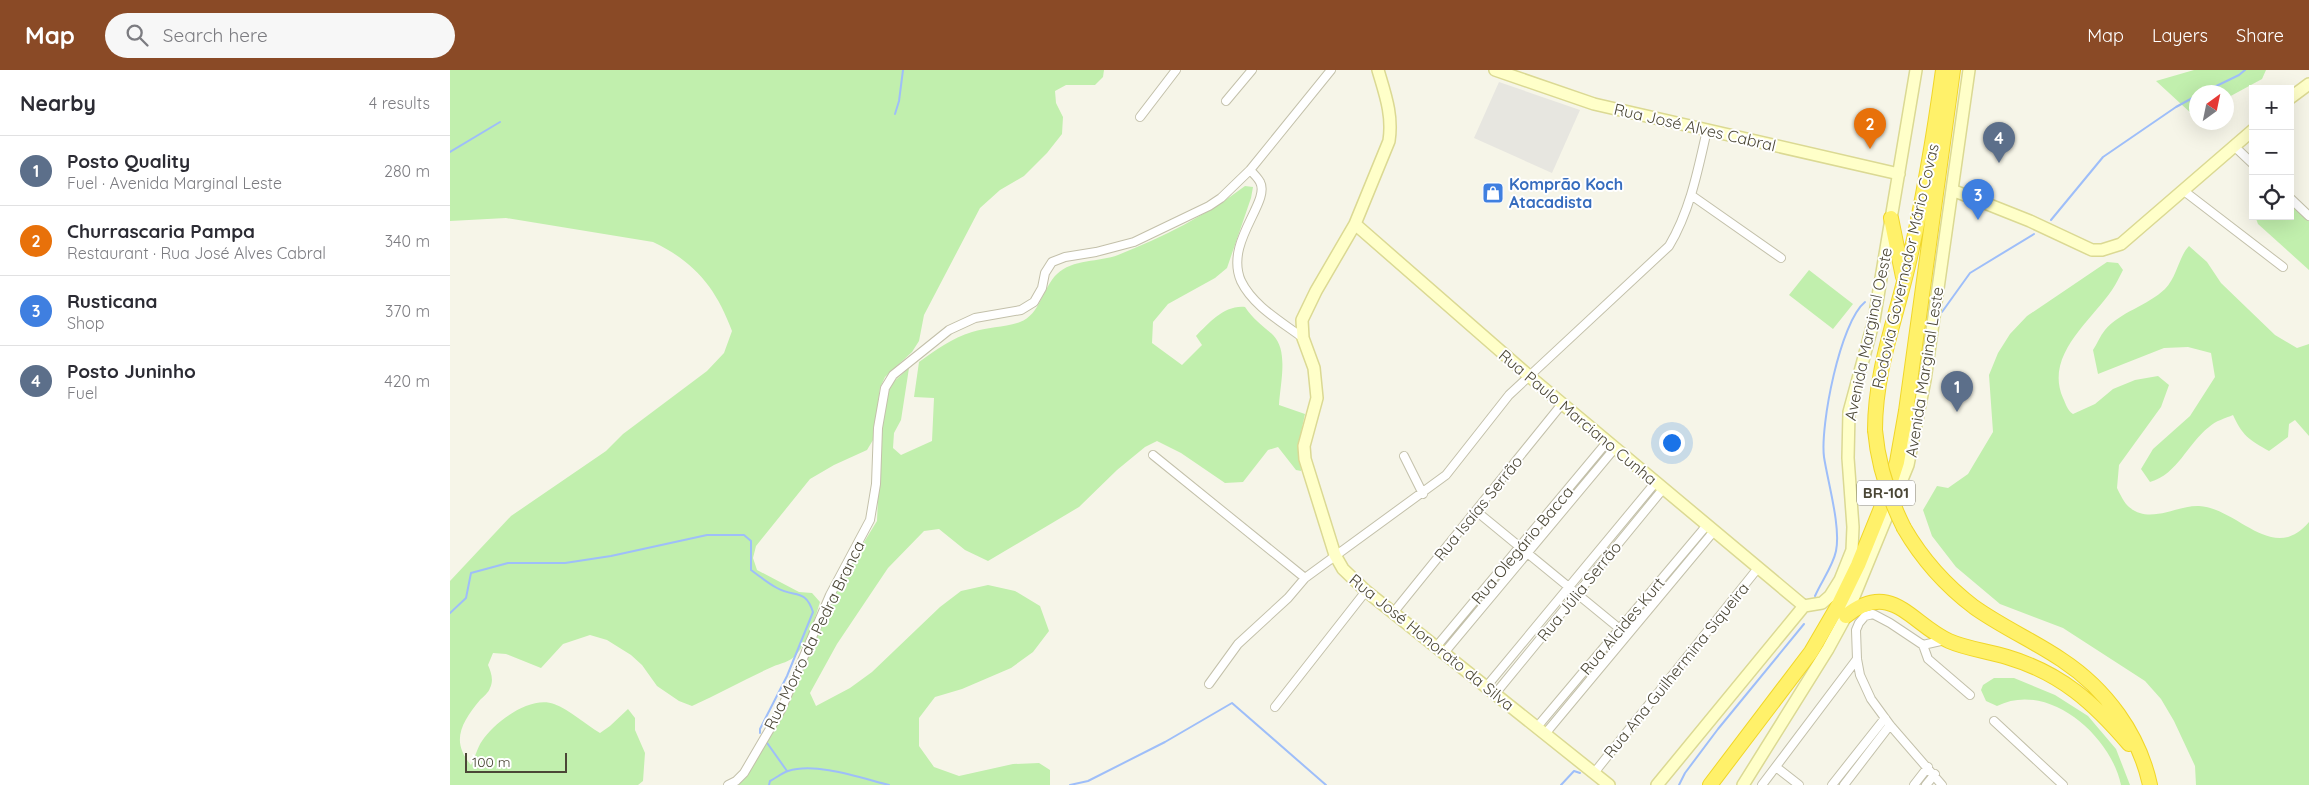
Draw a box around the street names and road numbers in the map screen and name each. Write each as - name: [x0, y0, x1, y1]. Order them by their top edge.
- street label: Rua José Alves Cabral: [1612, 99, 1778, 155]
- street label: Rodovia Governador Mário Covas: [1867, 142, 1943, 390]
- street label: Avenida Marginal Oeste: [1840, 246, 1896, 422]
- street label: Avenida Marginal Leste: [1901, 285, 1947, 459]
- street label: Rua Paulo Marciano Cunha: [1495, 345, 1661, 489]
- street label: Rua Isaías Serrão: [1429, 451, 1527, 565]
- road number: BR-101: [1857, 480, 1915, 506]
- street label: Rua Olegário Bacca: [1467, 482, 1577, 608]
- street label: Rua Morro da Pedra Branca: [759, 537, 869, 733]
- street label: Rua Júlia Serrão: [1533, 537, 1625, 645]
- street label: Rua José Honorato da Silva: [1346, 569, 1518, 715]
- street label: Rua Alcides Kurt: [1575, 573, 1669, 679]
- street label: Rua Ana Guilhermina Siqueira: [1599, 578, 1753, 762]

